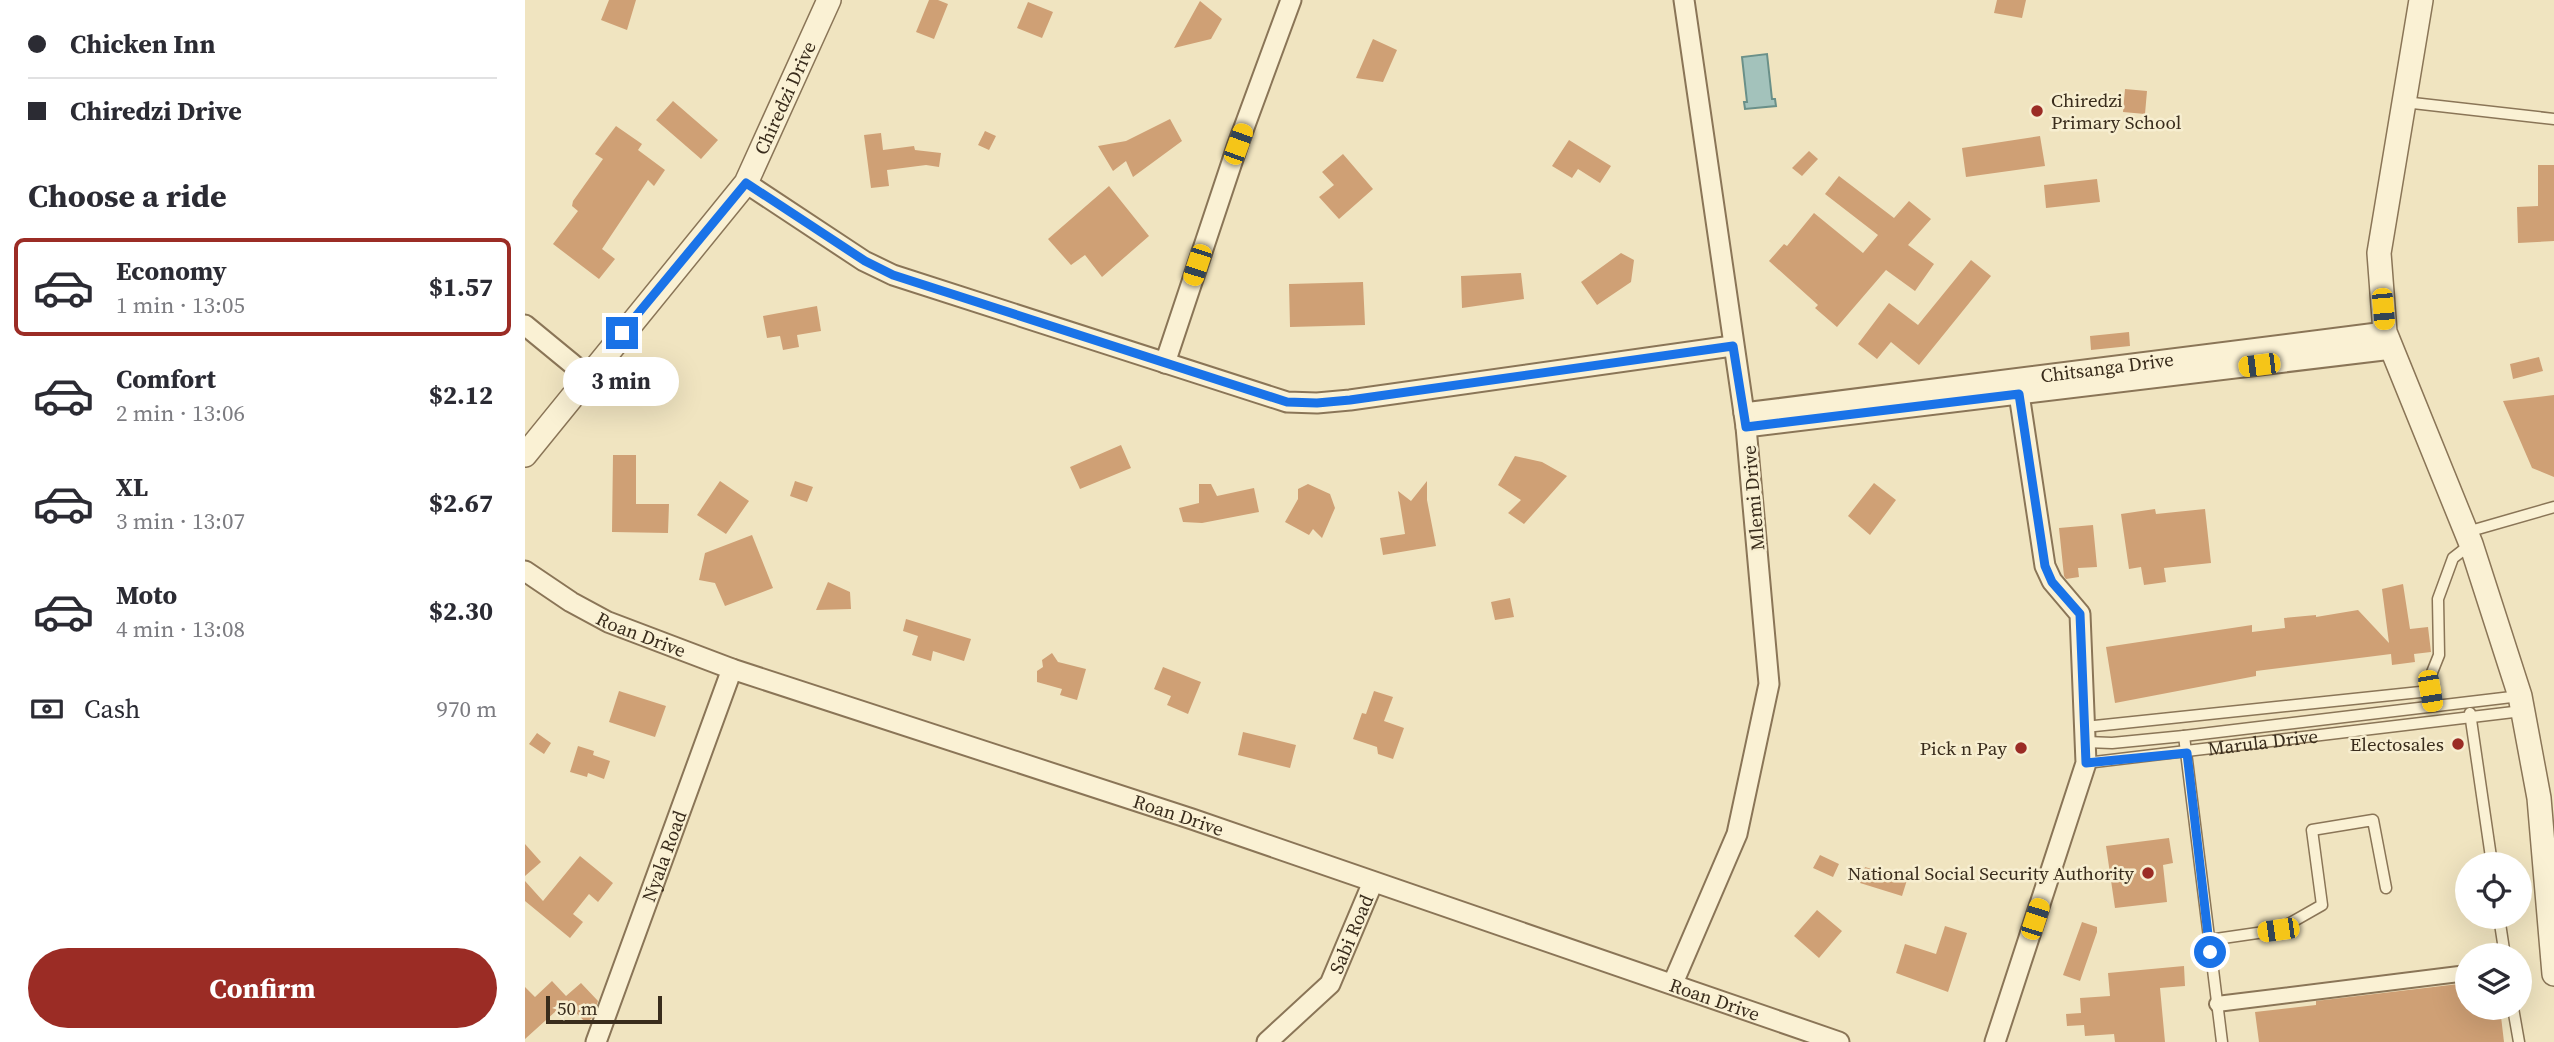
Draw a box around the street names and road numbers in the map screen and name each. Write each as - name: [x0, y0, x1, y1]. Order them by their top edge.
- street label: Chiredzi Drive: [748, 37, 822, 159]
- street label: Chitsanga Drive: [2039, 346, 2175, 388]
- street label: Mlemi Drive: [1735, 444, 1771, 552]
- street label: Roan Drive: [592, 605, 690, 663]
- street label: Marula Drive: [2206, 722, 2319, 761]
- street label: Roan Drive: [1130, 788, 1227, 842]
- street label: Nyala Road: [635, 807, 692, 905]
- street label: Sabi Road: [1323, 890, 1379, 977]
- street label: Roan Drive: [1666, 972, 1764, 1027]

